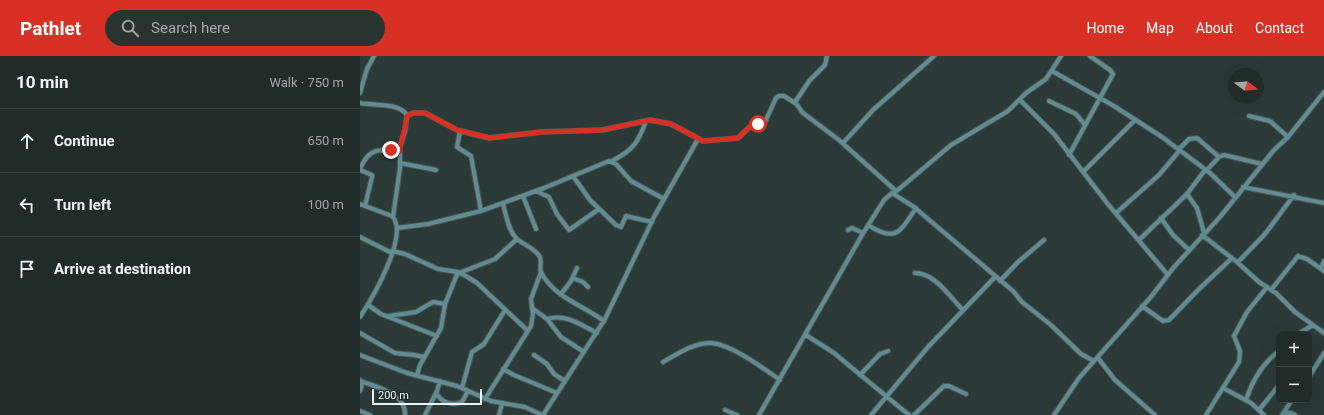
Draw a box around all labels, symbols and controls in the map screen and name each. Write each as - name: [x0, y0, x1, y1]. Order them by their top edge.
- search box: [105, 10, 385, 46]
- text: Pathlet: [20, 17, 81, 40]
- icon: search: [119, 17, 141, 39]
- text: Search here: [151, 19, 230, 37]
- text: Home: [1086, 20, 1124, 36]
- text: Map: [1146, 20, 1174, 36]
- text: About: [1196, 20, 1233, 36]
- text: Contact: [1255, 20, 1304, 36]
- north arrow: [1228, 68, 1264, 104]
- text: 10 min: [16, 72, 69, 92]
- text: Walk · 750 m: [269, 75, 344, 90]
- route start: [749, 115, 767, 133]
- icon: ahead: [16, 130, 38, 152]
- text: Continue: [54, 132, 115, 150]
- text: 650 m: [307, 133, 344, 148]
- route end: [382, 141, 400, 159]
- icon: left: [16, 194, 38, 216]
- text: Turn left: [54, 196, 111, 214]
- text: 100 m: [307, 197, 344, 212]
- icon: arrive: [16, 258, 38, 280]
- text: Arrive at destination: [54, 260, 191, 278]
- map controls: [1276, 331, 1312, 403]
- button: +: [1276, 331, 1312, 367]
- button: −: [1276, 367, 1312, 403]
- scale bar: [372, 387, 482, 406]
- text: 200 m: [378, 389, 409, 402]

